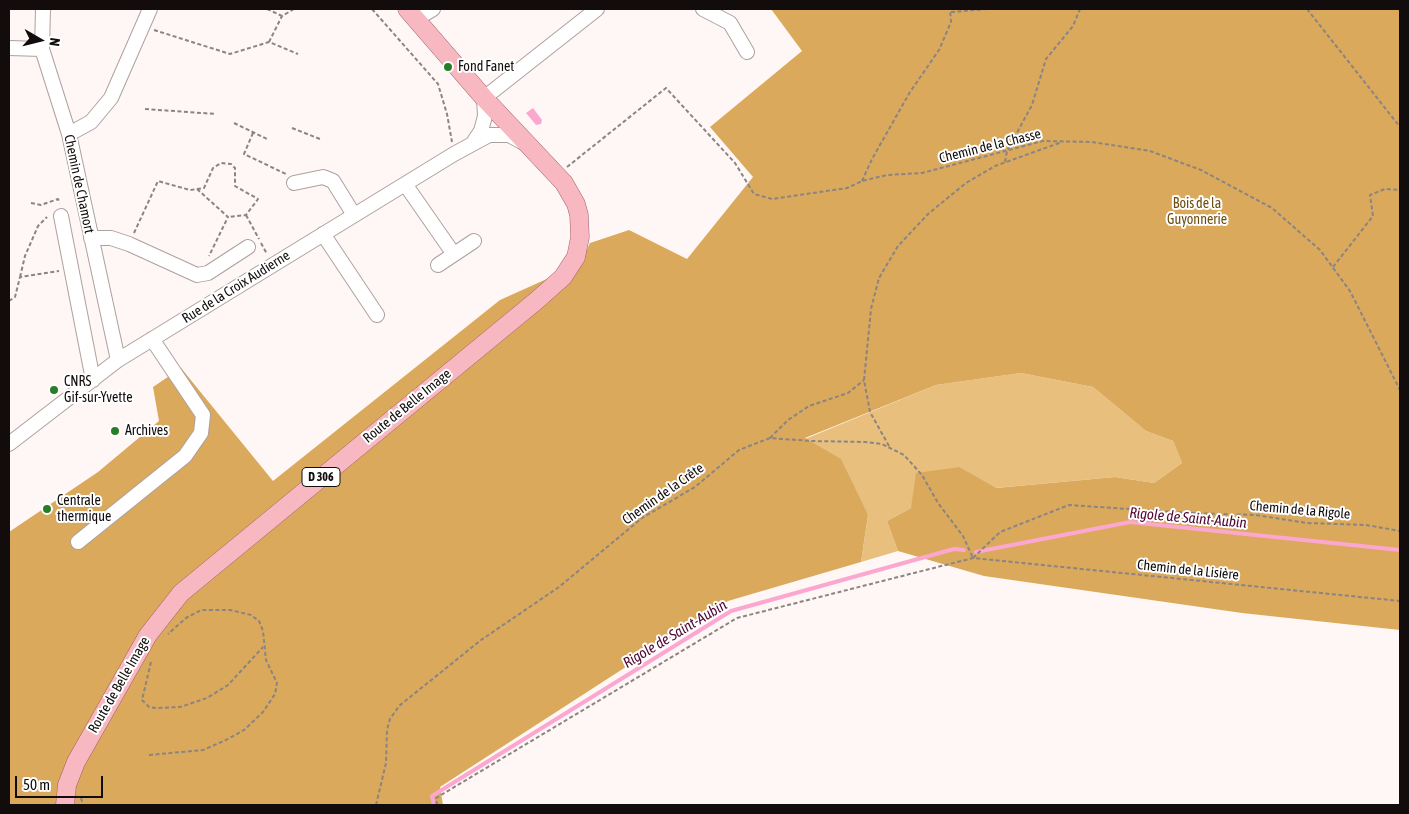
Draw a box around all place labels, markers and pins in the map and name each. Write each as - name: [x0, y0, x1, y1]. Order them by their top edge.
- place label: Fond Fanet: [458, 59, 514, 75]
- marker: Fond Fanet: [442, 61, 454, 73]
- place label: CNRS Gif-sur-Yvette: [64, 374, 133, 407]
- marker: CNRS Gif-sur-Yvette: [48, 384, 60, 396]
- place label: Archives: [125, 423, 168, 439]
- marker: Archives: [109, 425, 121, 437]
- place label: Centrale thermique: [57, 493, 111, 526]
- marker: Centrale thermique: [41, 503, 53, 515]

